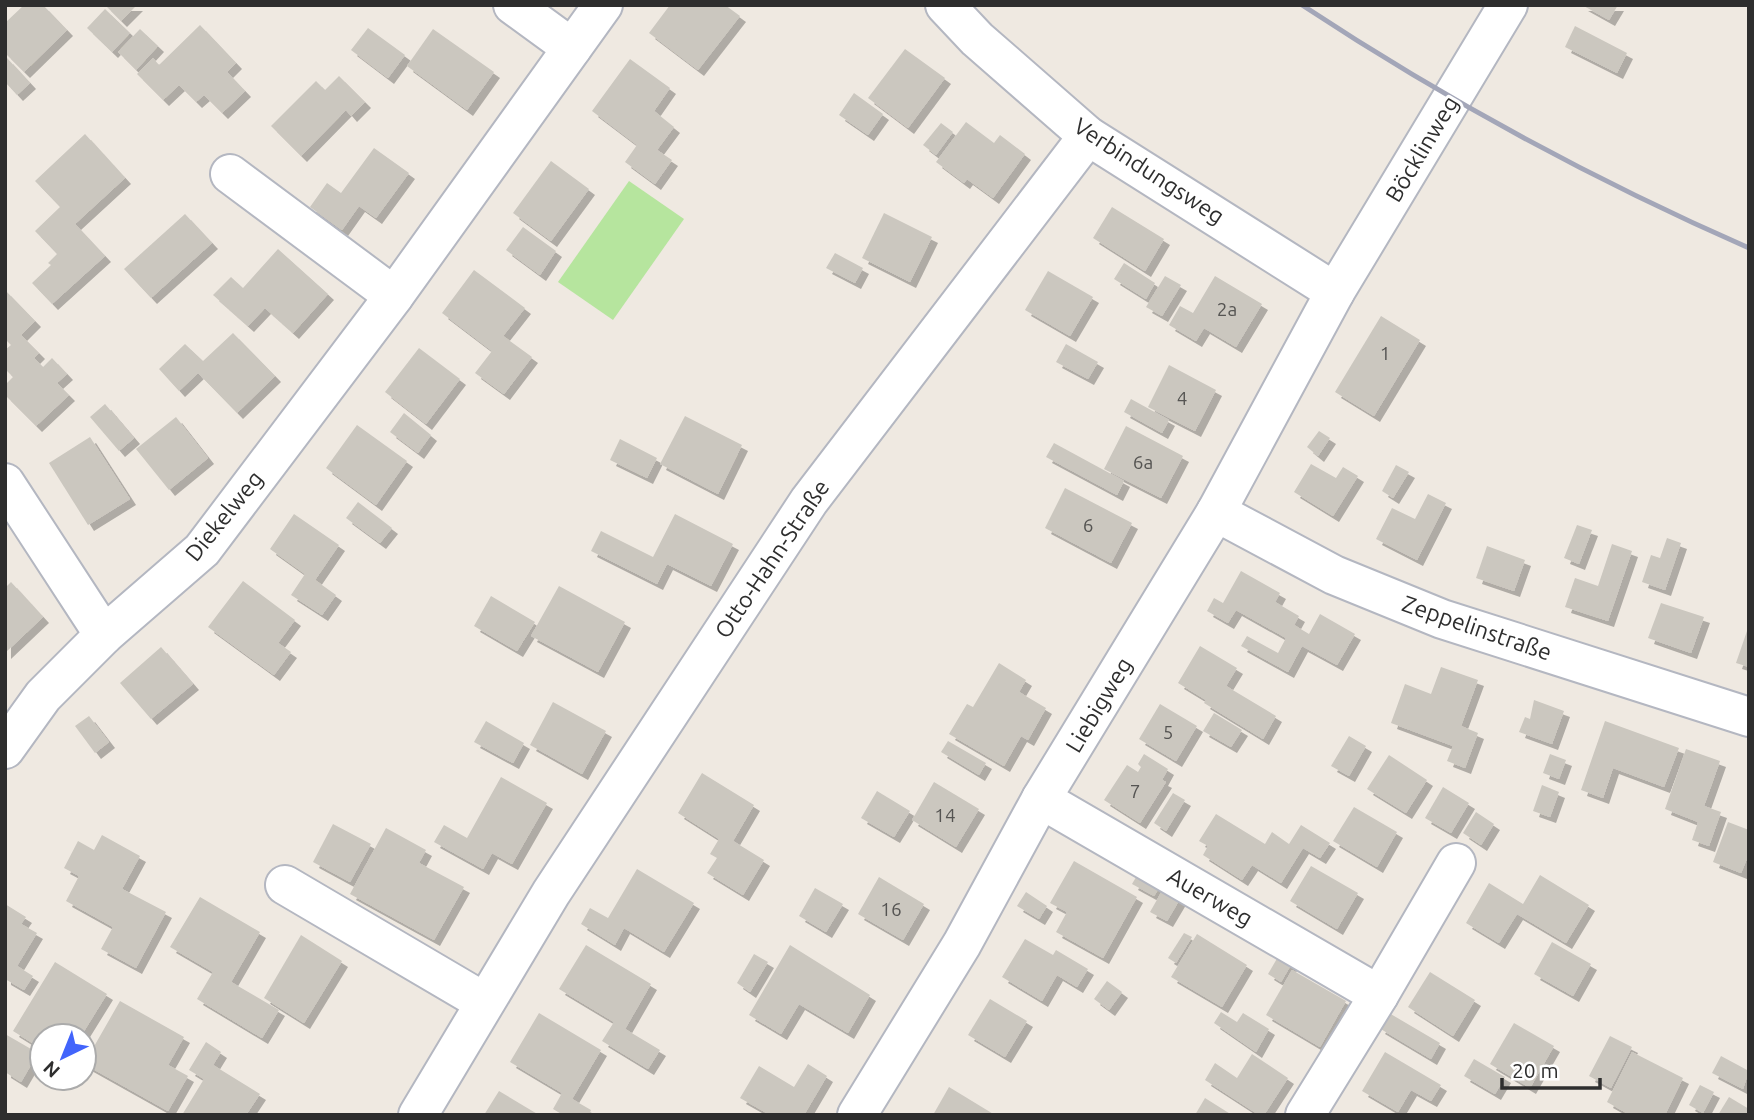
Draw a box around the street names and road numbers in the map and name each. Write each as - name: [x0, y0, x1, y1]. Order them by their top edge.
- street label: Böcklinweg: [1380, 91, 1463, 206]
- street label: Verbindungsweg: [1069, 113, 1229, 228]
- street label: Diekelweg: [180, 466, 267, 566]
- street label: Otto-Hahn-Straße: [710, 475, 834, 642]
- street label: Zeppelinstraße: [1399, 590, 1555, 665]
- street label: Liebigweg: [1061, 653, 1137, 757]
- street label: Auerweg: [1163, 862, 1257, 931]

